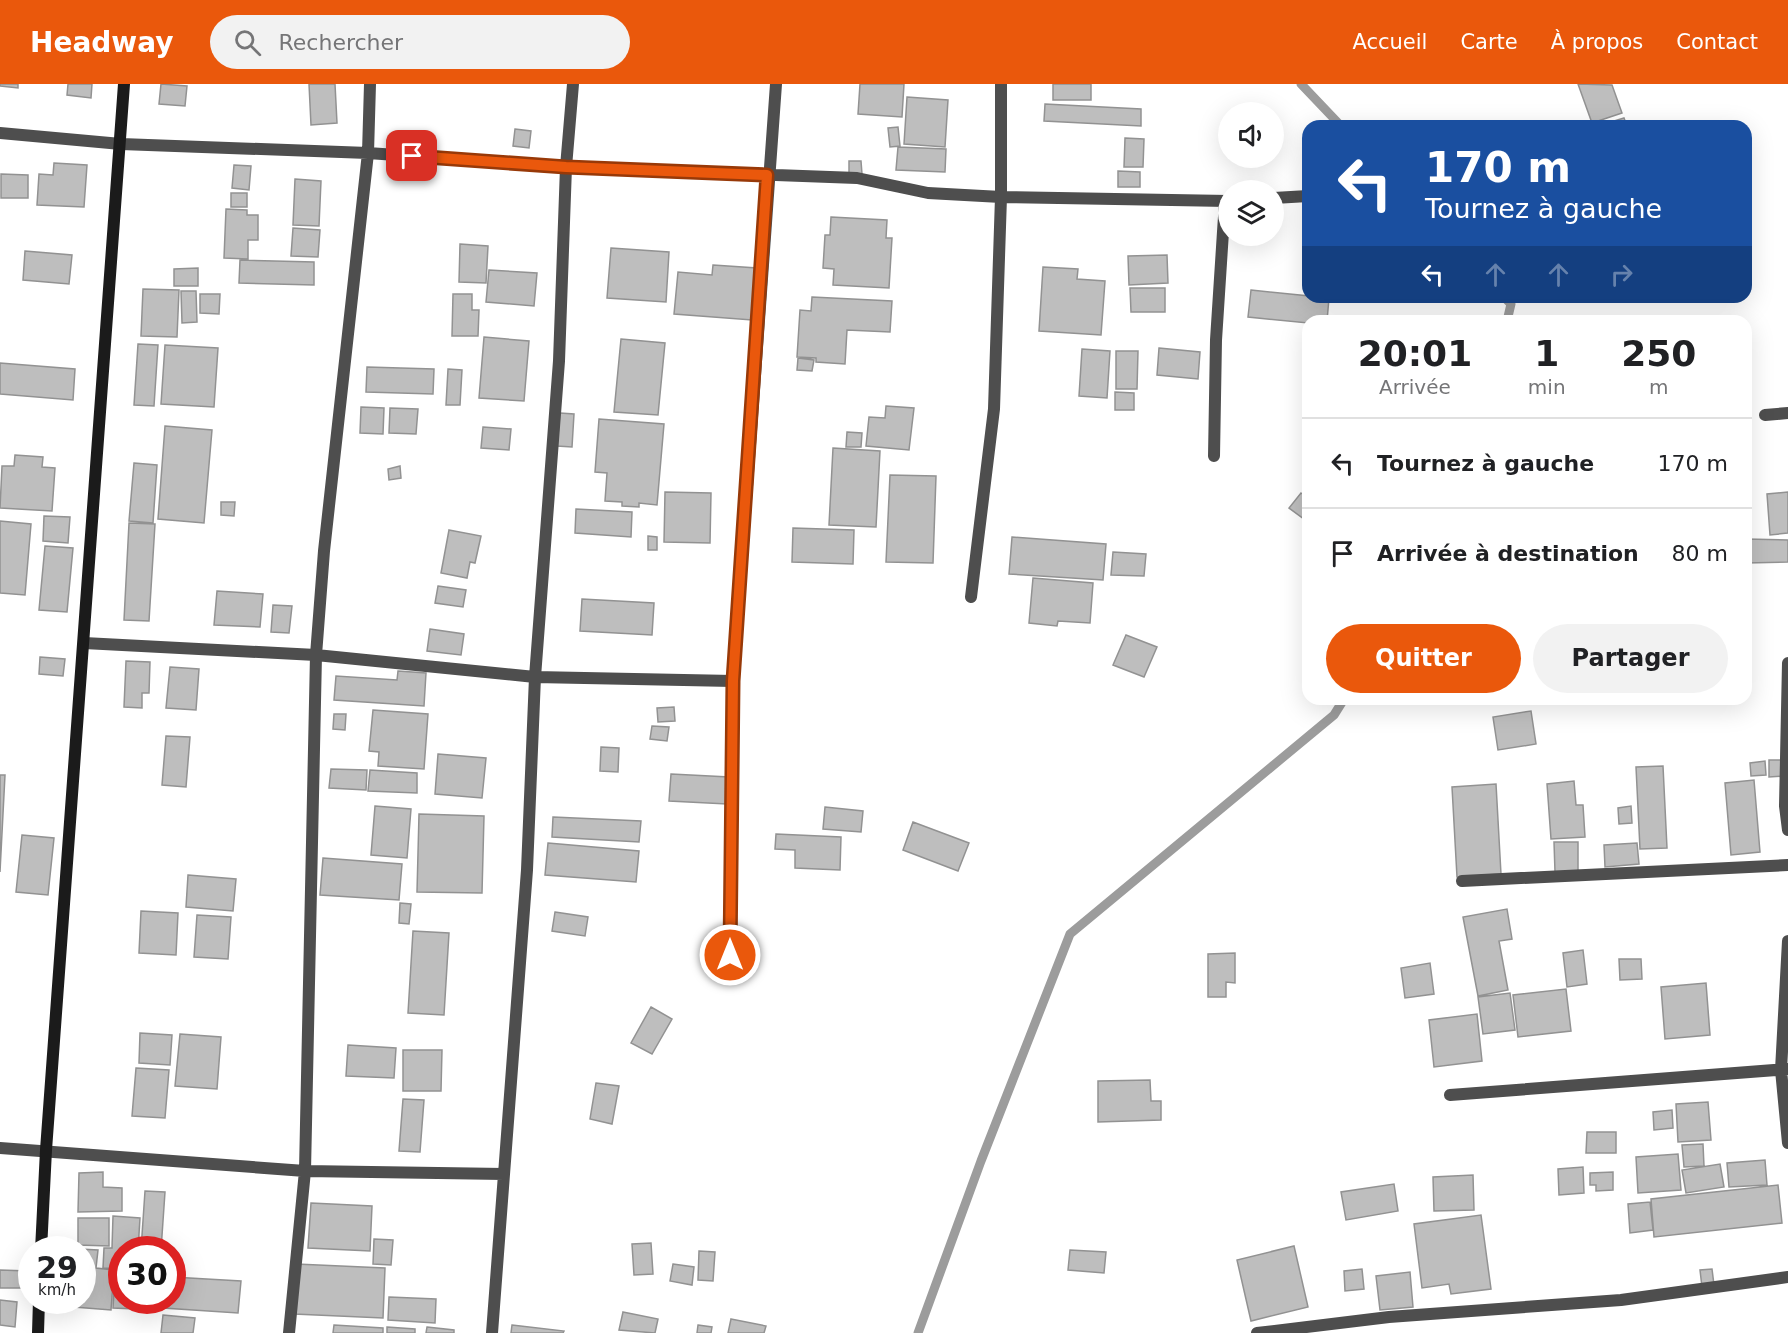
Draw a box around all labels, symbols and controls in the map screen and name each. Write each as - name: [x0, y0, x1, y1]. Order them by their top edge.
- search box: [210, 15, 630, 69]
- text: Headway: [30, 26, 174, 59]
- icon: search: [231, 26, 264, 59]
- text: Rechercher: [279, 30, 403, 55]
- text: Accueil: [1352, 30, 1427, 54]
- text: Carte: [1460, 30, 1518, 54]
- text: À propos: [1551, 30, 1643, 54]
- text: Contact: [1676, 30, 1758, 54]
- map controls: [1218, 102, 1284, 246]
- button: sound: [1218, 102, 1284, 168]
- pin: [386, 130, 437, 181]
- icon: arrive: [395, 139, 428, 172]
- text: 170 m: [1425, 143, 1571, 192]
- icon: left: [1326, 144, 1404, 222]
- button: layers: [1218, 180, 1284, 246]
- text: Tournez à gauche: [1425, 193, 1662, 224]
- icon: left: [1416, 258, 1449, 291]
- icon: ahead: [1479, 258, 1512, 291]
- icon: ahead: [1542, 258, 1575, 291]
- icon: right: [1605, 258, 1638, 291]
- text: 20:01: [1358, 333, 1472, 374]
- text: 1: [1534, 333, 1559, 374]
- text: 250: [1621, 333, 1696, 374]
- text: Arrivée: [1379, 375, 1451, 399]
- text: min: [1528, 375, 1566, 399]
- text: m: [1649, 375, 1669, 399]
- icon: left: [1326, 447, 1359, 480]
- text: Tournez à gauche: [1377, 451, 1594, 476]
- text: 170 m: [1658, 451, 1728, 476]
- icon: arrive: [1326, 537, 1359, 570]
- text: Arrivée à destination: [1377, 541, 1639, 566]
- text: 80 m: [1672, 541, 1728, 566]
- button: Quitter: [1326, 624, 1521, 693]
- button: Partager: [1533, 624, 1728, 693]
- position arrow: [698, 923, 762, 987]
- speed limit sign: 30: [108, 1236, 186, 1314]
- text: 29: [36, 1250, 78, 1285]
- text: km/h: [38, 1281, 76, 1299]

